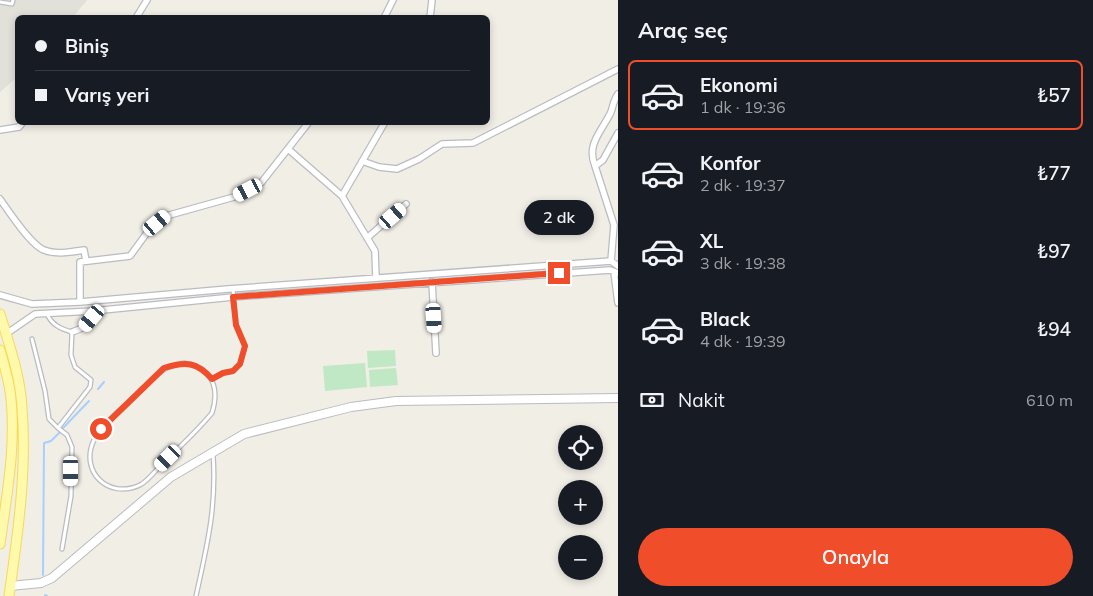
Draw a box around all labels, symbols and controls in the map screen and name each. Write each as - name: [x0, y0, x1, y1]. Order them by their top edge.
- text: Araç seç: [638, 16, 728, 44]
- text: Biniş: [65, 34, 109, 58]
- icon: car: [640, 73, 685, 118]
- text: Ekonomi: [700, 73, 778, 97]
- text: Varış yeri: [65, 83, 149, 107]
- text: ₺57: [1037, 83, 1071, 107]
- text: 1 dk · 19:36: [700, 97, 786, 117]
- icon: car: [640, 151, 685, 196]
- text: Konfor: [700, 151, 761, 175]
- text: ₺77: [1037, 161, 1071, 185]
- text: 2 dk · 19:37: [700, 175, 786, 195]
- car: [231, 177, 264, 203]
- car: [376, 200, 409, 232]
- callout: 2 dk: [524, 200, 594, 236]
- text: 2 dk: [543, 207, 575, 227]
- car: [140, 208, 173, 238]
- icon: car: [640, 229, 685, 274]
- text: XL: [700, 229, 723, 253]
- text: ₺97: [1037, 239, 1071, 263]
- text: 3 dk · 19:38: [700, 253, 786, 273]
- route end: [548, 262, 570, 284]
- car: [76, 302, 107, 334]
- car: [425, 303, 442, 333]
- icon: car: [640, 307, 685, 352]
- text: Black: [700, 307, 750, 331]
- text: ₺94: [1037, 317, 1071, 341]
- text: 4 dk · 19:39: [700, 331, 786, 351]
- icon: cash: [638, 386, 666, 414]
- text: Nakit: [678, 388, 725, 412]
- text: 610 m: [1026, 390, 1073, 410]
- route start: [90, 418, 112, 440]
- map controls: [558, 425, 603, 580]
- button: locate: [558, 425, 603, 470]
- car: [152, 442, 183, 474]
- car: [63, 456, 78, 486]
- button: +: [558, 480, 603, 525]
- button: Onayla: [638, 528, 1073, 586]
- button: −: [558, 535, 603, 580]

